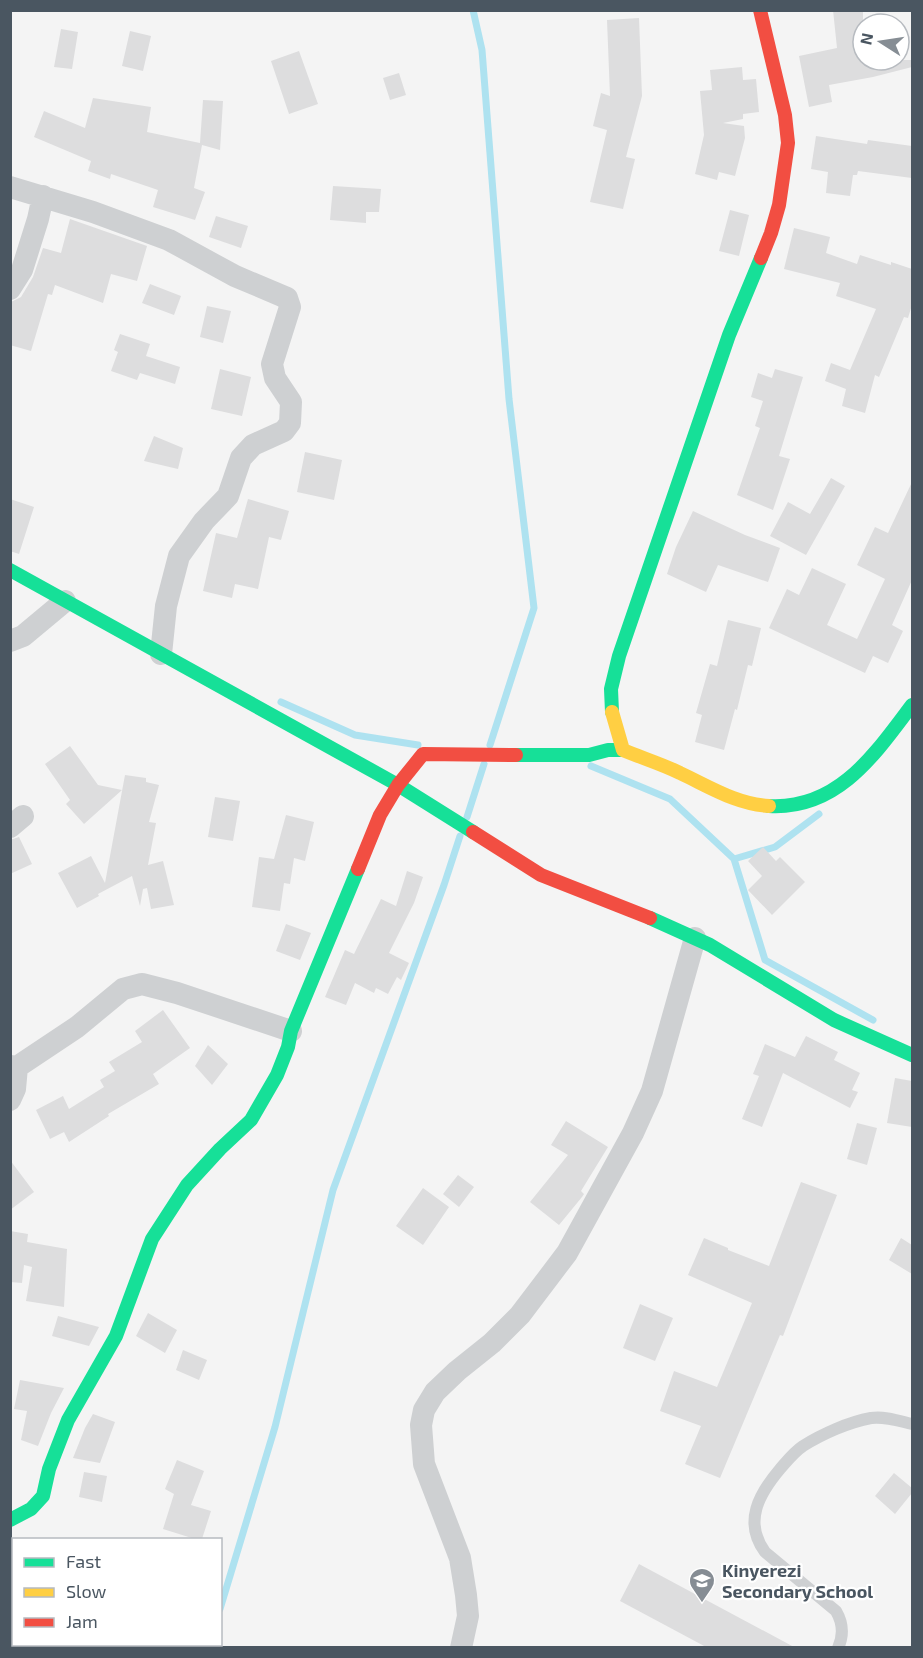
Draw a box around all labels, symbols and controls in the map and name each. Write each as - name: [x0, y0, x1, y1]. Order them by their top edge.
- north arrow: [851, 12, 911, 72]
- text: N: [855, 31, 876, 46]
- legend: [12, 1538, 222, 1646]
- text: Fast: [66, 1550, 101, 1572]
- place label: Kinyerezi Secondary School: [722, 1559, 873, 1602]
- school or university icon: Kinyerezi Secondary School: [687, 1566, 717, 1604]
- text: Slow: [66, 1580, 107, 1602]
- text: Jam: [66, 1610, 98, 1632]

